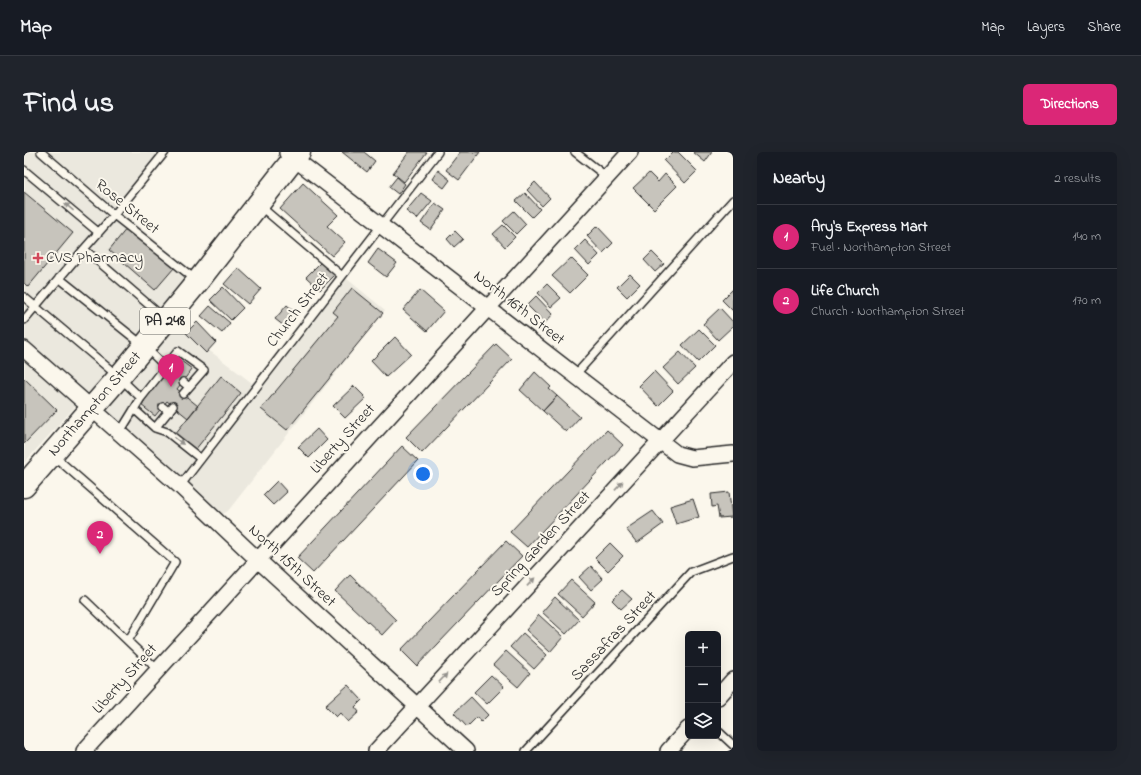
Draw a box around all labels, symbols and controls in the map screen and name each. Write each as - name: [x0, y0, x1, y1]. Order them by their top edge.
- text: Map: [20, 14, 52, 41]
- text: Map: [981, 17, 1005, 38]
- text: Layers: [1027, 17, 1065, 38]
- text: Share: [1087, 17, 1121, 38]
- text: Find us: [24, 84, 114, 125]
- button: Directions: [1023, 84, 1117, 125]
- text: Nearby: [773, 166, 825, 191]
- text: 2 results: [1054, 169, 1101, 188]
- street label: Rose Street: [90, 174, 165, 241]
- one-way arrow: [63, 203, 74, 212]
- text: Ary's Express Mart: [811, 216, 927, 238]
- text: 1: [784, 227, 788, 246]
- text: 140 m: [1073, 227, 1101, 246]
- text: Fuel · Northampton Street: [811, 238, 951, 257]
- place label: CVS Pharmacy: [46, 246, 143, 270]
- marker: CVS Pharmacy: [33, 253, 43, 263]
- street label: North 16th Street: [468, 265, 570, 352]
- street label: Church Street: [261, 267, 335, 353]
- text: Life Church: [811, 280, 879, 302]
- text: 2: [783, 291, 789, 310]
- text: 170 m: [1073, 291, 1101, 310]
- text: Church · Northampton Street: [811, 302, 965, 321]
- road number: PA 248: [140, 308, 190, 334]
- street label: Northampton Street: [42, 346, 148, 462]
- pin: 1: [158, 354, 184, 387]
- street label: Liberty Street: [305, 398, 382, 480]
- one-way arrow: [174, 437, 185, 446]
- your location: [413, 464, 433, 484]
- one-way arrow: [614, 481, 624, 491]
- street label: Spring Garden Street: [485, 485, 597, 603]
- street label: North 15th Street: [243, 519, 342, 614]
- pin: 2: [87, 521, 113, 554]
- one-way arrow: [527, 577, 536, 587]
- street label: Sassafras Street: [565, 585, 663, 687]
- map controls: [685, 631, 721, 739]
- button: +: [685, 631, 721, 667]
- street label: Liberty Street: [87, 638, 164, 720]
- button: −: [685, 667, 721, 703]
- one-way arrow: [439, 673, 448, 683]
- button: layers: [685, 703, 721, 739]

